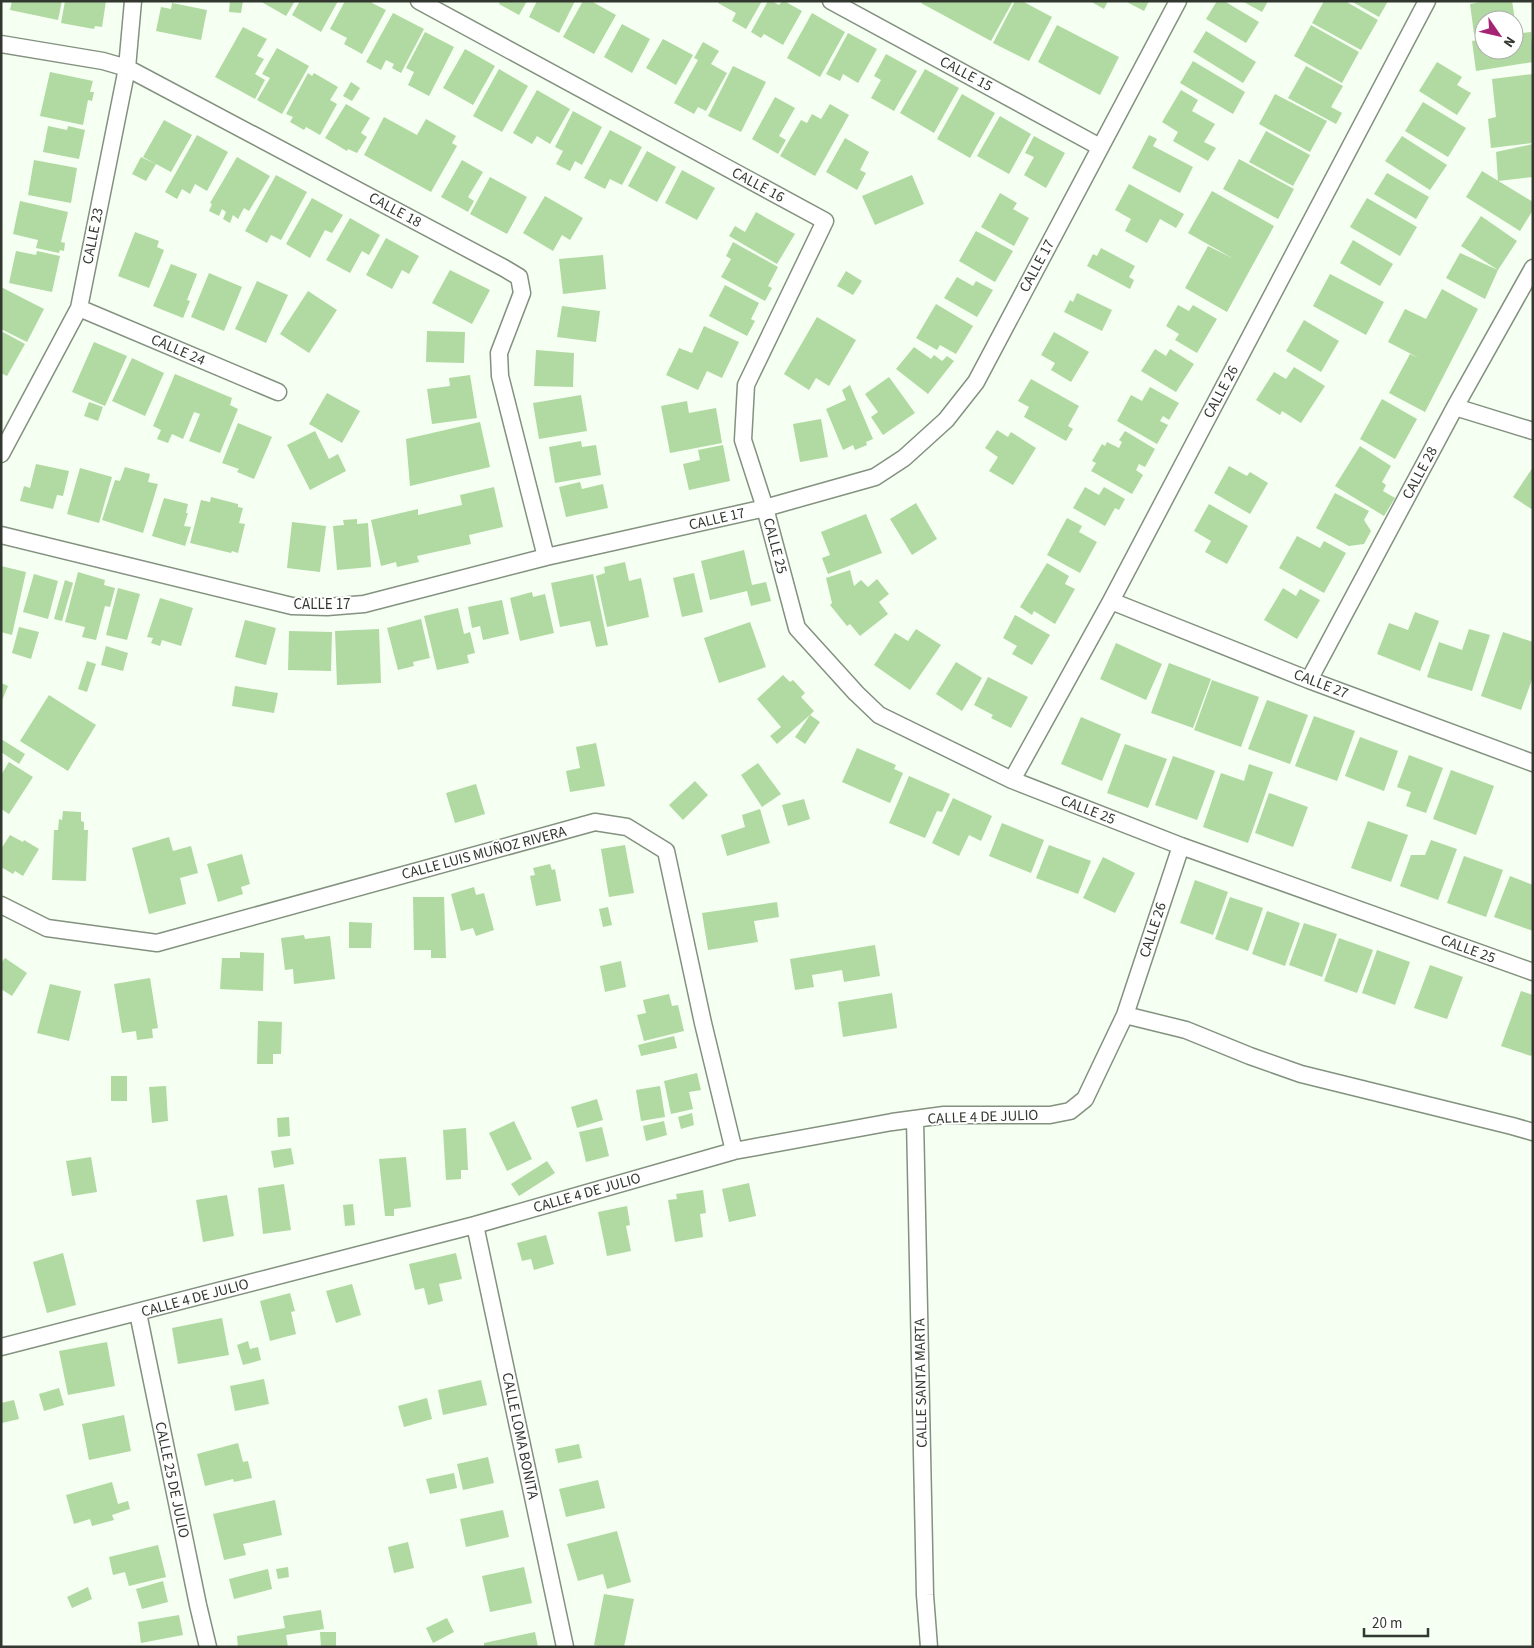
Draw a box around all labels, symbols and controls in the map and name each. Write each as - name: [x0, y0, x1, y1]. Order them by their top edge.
- north arrow: [1474, 10, 1524, 60]
- text: N: [1498, 32, 1520, 51]
- street label: CALLE 15: [936, 51, 996, 97]
- street label: CALLE 16: [728, 162, 788, 208]
- street label: CALLE 18: [365, 187, 425, 233]
- street label: CALLE 23: [77, 206, 109, 266]
- street label: CALLE 17: [1014, 236, 1060, 296]
- street label: CALLE 24: [148, 329, 209, 371]
- street label: CALLE 26: [1198, 362, 1244, 422]
- street label: CALLE 28: [1397, 443, 1443, 503]
- street label: CALLE 17: [687, 502, 747, 536]
- street label: CALLE 25: [757, 516, 793, 576]
- street label: CALLE 17: [293, 594, 351, 615]
- street label: CALLE 27: [1291, 664, 1351, 704]
- street label: CALLE 25: [1058, 790, 1118, 830]
- street label: CALLE LUIS MUÑOZ RIVERA: [399, 821, 569, 885]
- street label: CALLE 26: [1134, 900, 1172, 960]
- street label: CALLE 25: [1438, 929, 1498, 969]
- street label: CALLE 4 DE JULIO: [927, 1105, 1039, 1129]
- street label: CALLE 4 DE JULIO: [531, 1168, 643, 1218]
- street label: CALLE 4 DE JULIO: [139, 1274, 251, 1322]
- street label: CALLE SANTA MARTA: [909, 1317, 933, 1448]
- street label: CALLE LOMA BONITA: [496, 1371, 544, 1502]
- street label: CALLE 25 DE JULIO: [149, 1420, 195, 1540]
- scale bar: [1364, 1606, 1428, 1638]
- text: 20 m: [1372, 1613, 1402, 1634]

